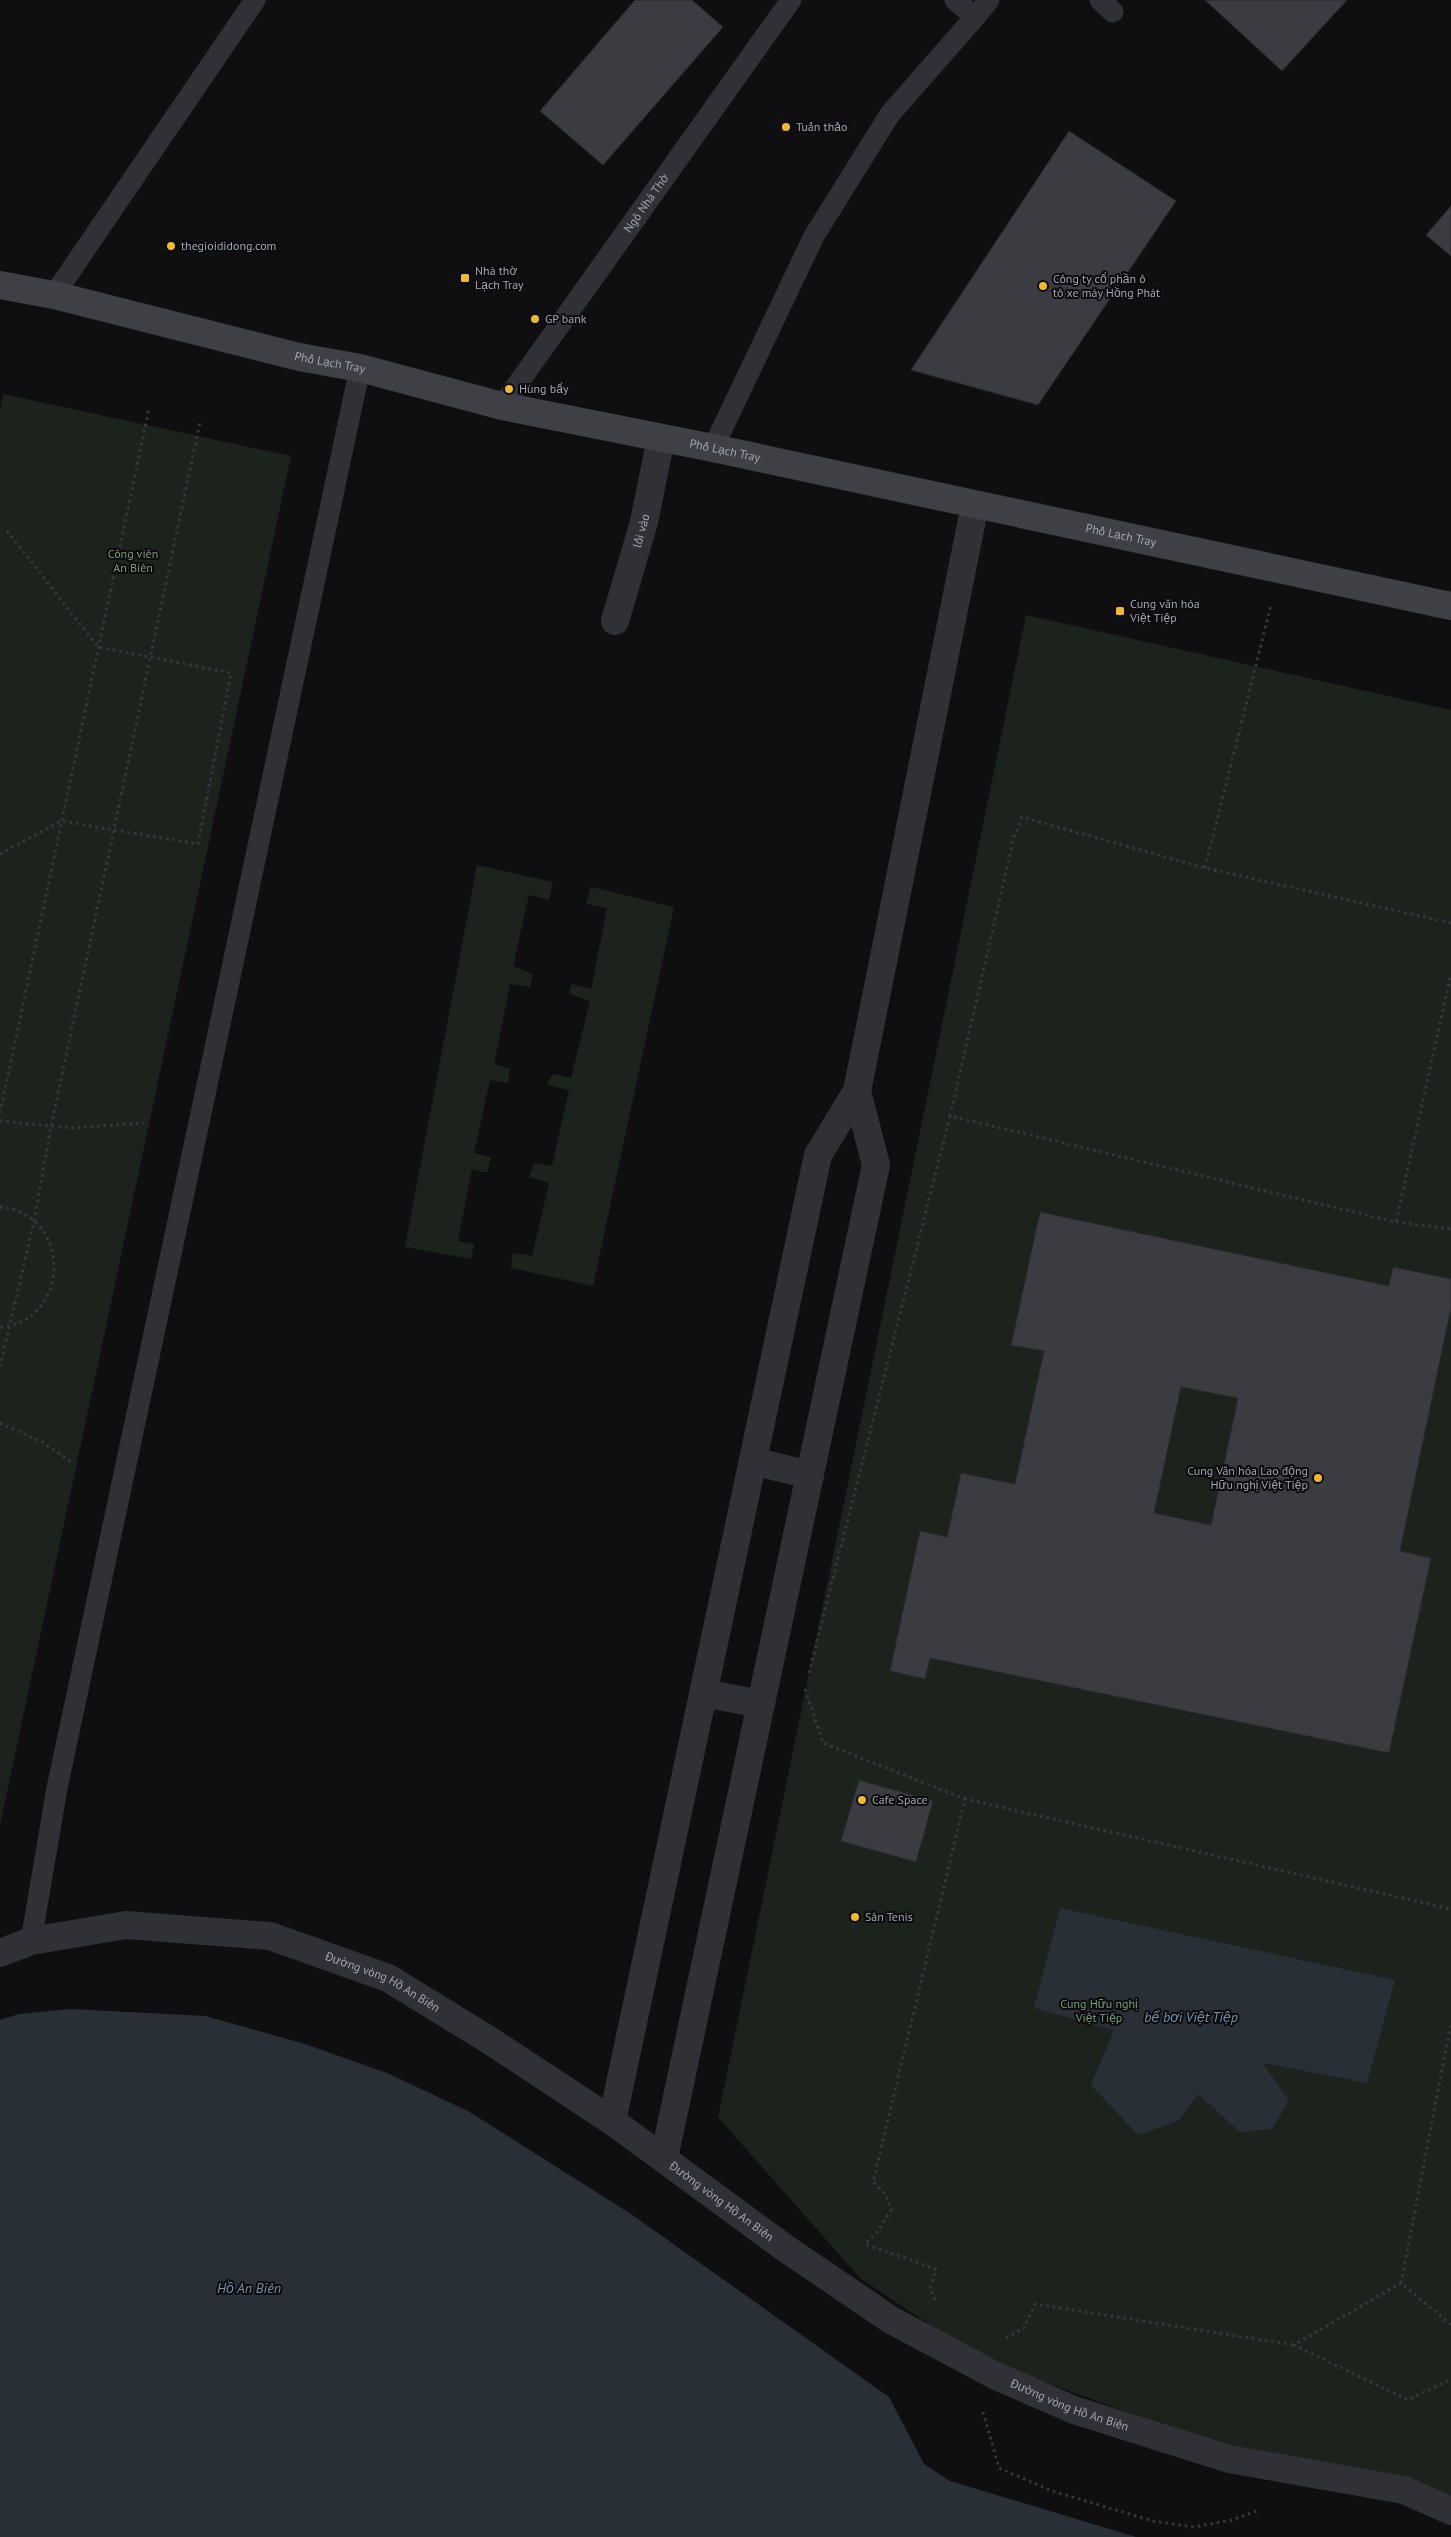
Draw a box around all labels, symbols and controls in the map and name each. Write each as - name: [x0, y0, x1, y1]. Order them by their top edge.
- place label: Tuấn thảo: [796, 119, 847, 134]
- marker: Tuấn thảo: [780, 121, 792, 133]
- street label: Ngõ Nhà Thờ: [620, 170, 672, 235]
- place label: thegioididong.com: [181, 238, 276, 253]
- marker: thegioididong.com: [165, 240, 177, 252]
- place label: Nhà thờ Lạch Tray: [475, 263, 524, 292]
- place label: Công ty cổ phần ô tô xe máy Hồng Phát: [1053, 271, 1160, 300]
- marker: Nhà thờ Lạch Tray: [459, 272, 471, 284]
- marker: Công ty cổ phần ô tô xe máy Hồng Phát: [1037, 280, 1049, 292]
- place label: GP bank: [545, 311, 587, 326]
- marker: GP bank: [529, 313, 541, 325]
- street label: Phố Lạch Tray: [293, 348, 368, 376]
- place label: Hùng bẩy: [519, 381, 569, 396]
- marker: Hùng bẩy: [503, 383, 515, 395]
- street label: Phố Lạch Tray: [688, 436, 762, 465]
- street label: lối vào: [629, 513, 652, 549]
- street label: Phố Lạch Tray: [1084, 520, 1158, 550]
- park label: Công viên An Biên: [108, 546, 158, 575]
- place label: Cung văn hóa Việt Tiệp: [1129, 596, 1200, 625]
- marker: Cung văn hóa Việt Tiệp: [1114, 605, 1126, 617]
- place label: Cung Văn hóa Lao động Hữu nghị Việt Tiệp: [1187, 1463, 1308, 1492]
- marker: Cung Văn hóa Lao động Hữu nghị Việt Tiệp: [1312, 1472, 1324, 1484]
- place label: Cafe Space: [872, 1792, 928, 1807]
- marker: Cafe Space: [856, 1794, 868, 1806]
- place label: Sân Tenis: [865, 1909, 913, 1924]
- marker: Sân Tenis: [849, 1911, 861, 1923]
- street label: Đường vòng Hồ An Biên: [322, 1948, 443, 2015]
- park label: Cung Hữu nghị Việt Tiệp: [1060, 1996, 1138, 2025]
- water label: bể bơi Việt Tiệp: [1144, 2008, 1238, 2026]
- street label: Đường vòng Hồ An Biên: [666, 2157, 777, 2244]
- water label: Hồ An Biên: [217, 2279, 281, 2297]
- street label: Đường vòng Hồ An Biên: [1007, 2375, 1131, 2434]

